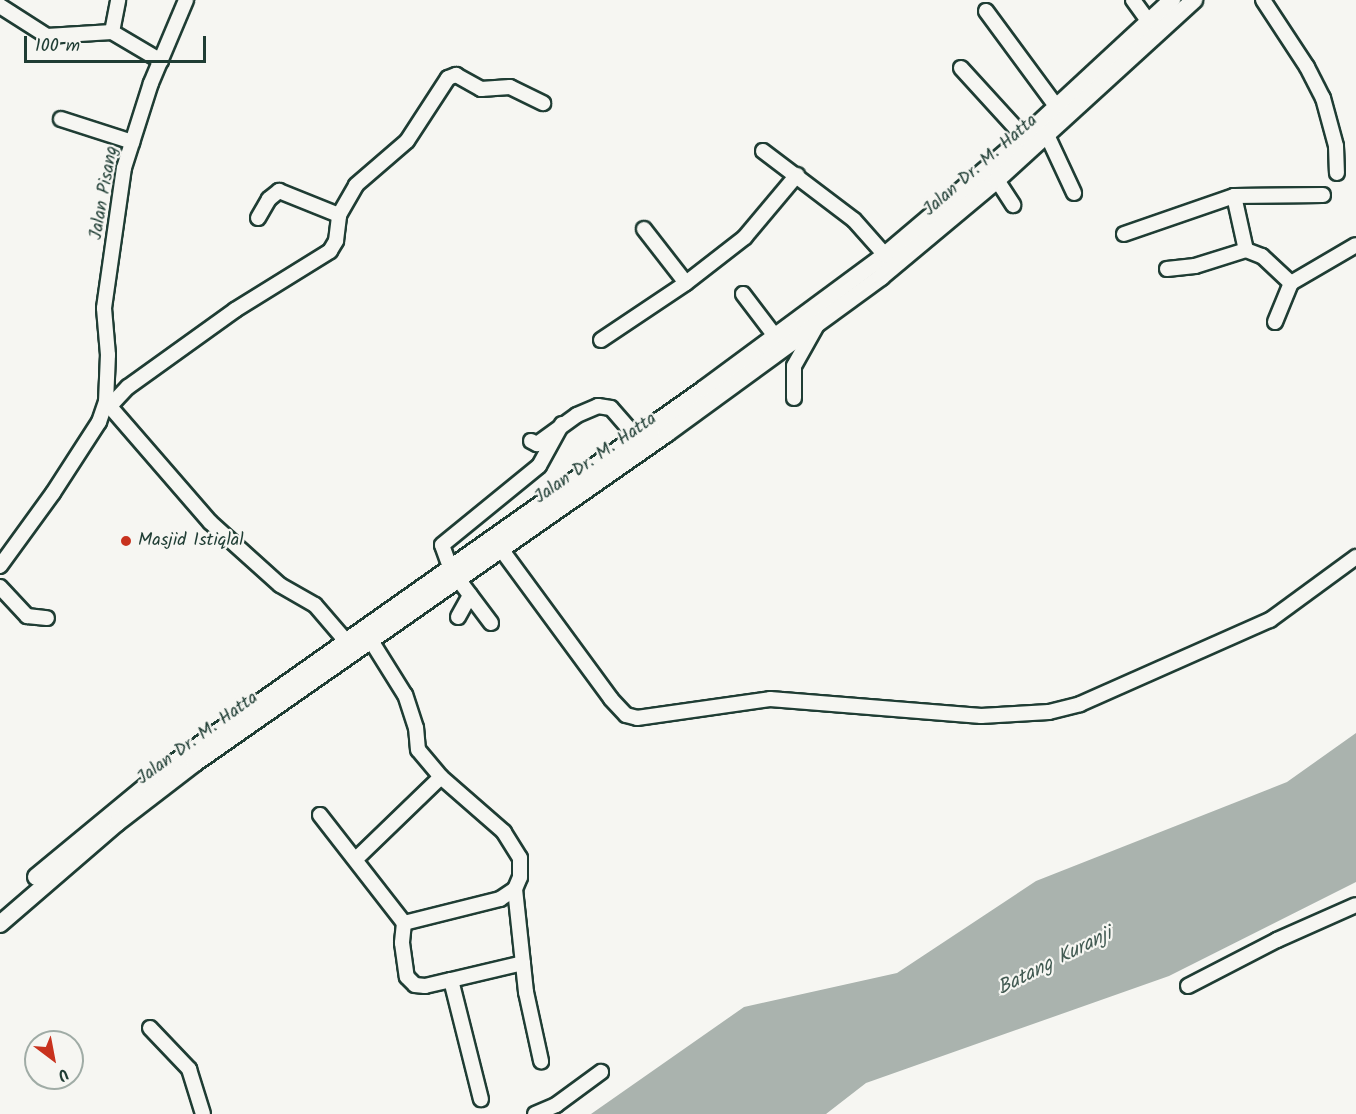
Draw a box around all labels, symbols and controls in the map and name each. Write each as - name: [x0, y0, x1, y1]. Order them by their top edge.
- scale bar: [27, 24, 208, 62]
- text: 100 m: [35, 32, 80, 61]
- street label: Jalan Dr. M. Hatta: [920, 111, 1042, 221]
- street label: Jalan Pisang: [86, 144, 124, 242]
- street label: Jalan Dr. M. Hatta: [531, 409, 661, 509]
- place label: Masjid Istiqlal: [138, 530, 244, 552]
- marker: Masjid Istiqlal: [119, 534, 133, 548]
- street label: Jalan Dr. M. Hatta: [133, 688, 263, 790]
- water label: Batang Kuranji: [994, 923, 1116, 1001]
- north arrow: [24, 1030, 84, 1090]
- text: U: [52, 1061, 73, 1087]

